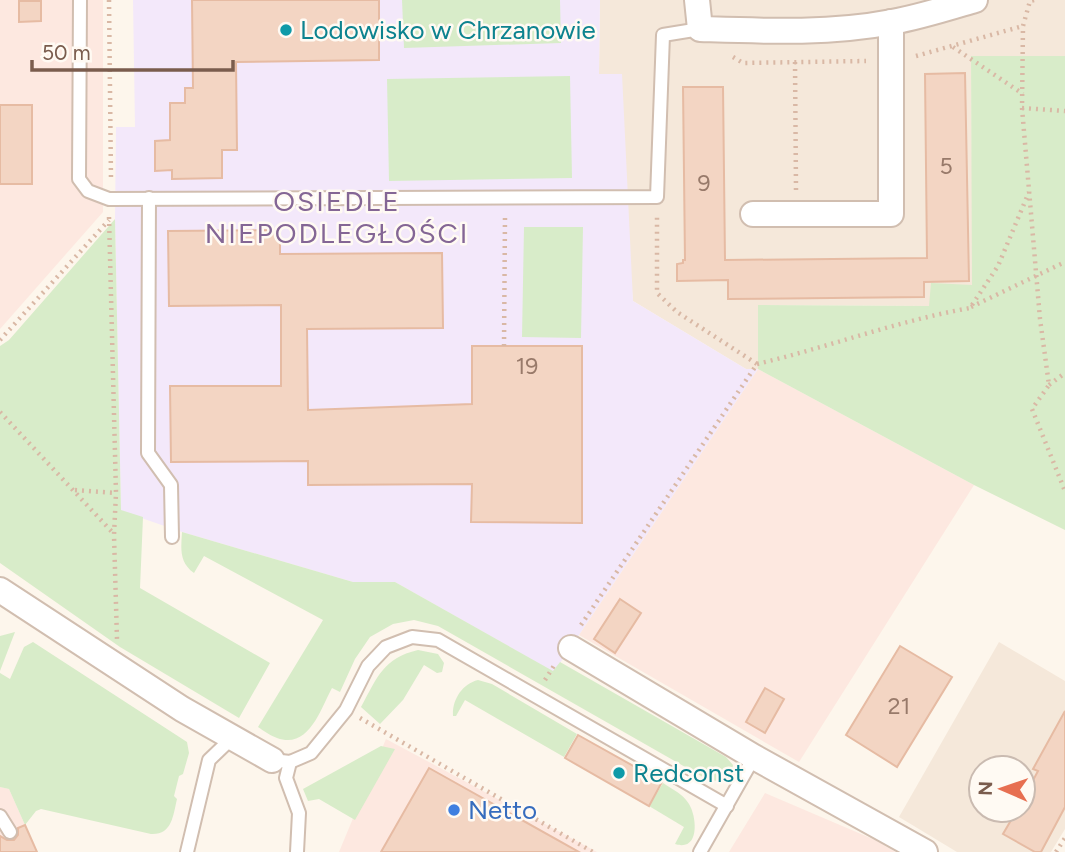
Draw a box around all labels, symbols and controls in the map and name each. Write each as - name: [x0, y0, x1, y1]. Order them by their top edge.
- place label: Lodowisko w Chrzanowie: [300, 14, 596, 46]
- marker: Lodowisko w Chrzanowie: [278, 22, 294, 38]
- scale bar: [32, 28, 233, 72]
- text: 50 m: [42, 40, 91, 65]
- house number: 5: [939, 152, 953, 180]
- house number: 9: [697, 169, 711, 197]
- district label: OSIEDLE NIEPODLEGŁOŚCI: [205, 184, 469, 250]
- house number: 19: [516, 352, 538, 380]
- house number: 21: [888, 692, 910, 720]
- north arrow: [967, 754, 1037, 824]
- place label: Redconst: [633, 757, 744, 789]
- marker: Redconst: [611, 765, 627, 781]
- text: N: [974, 781, 997, 796]
- place label: Netto: [468, 794, 537, 826]
- marker: Netto: [446, 802, 462, 818]

